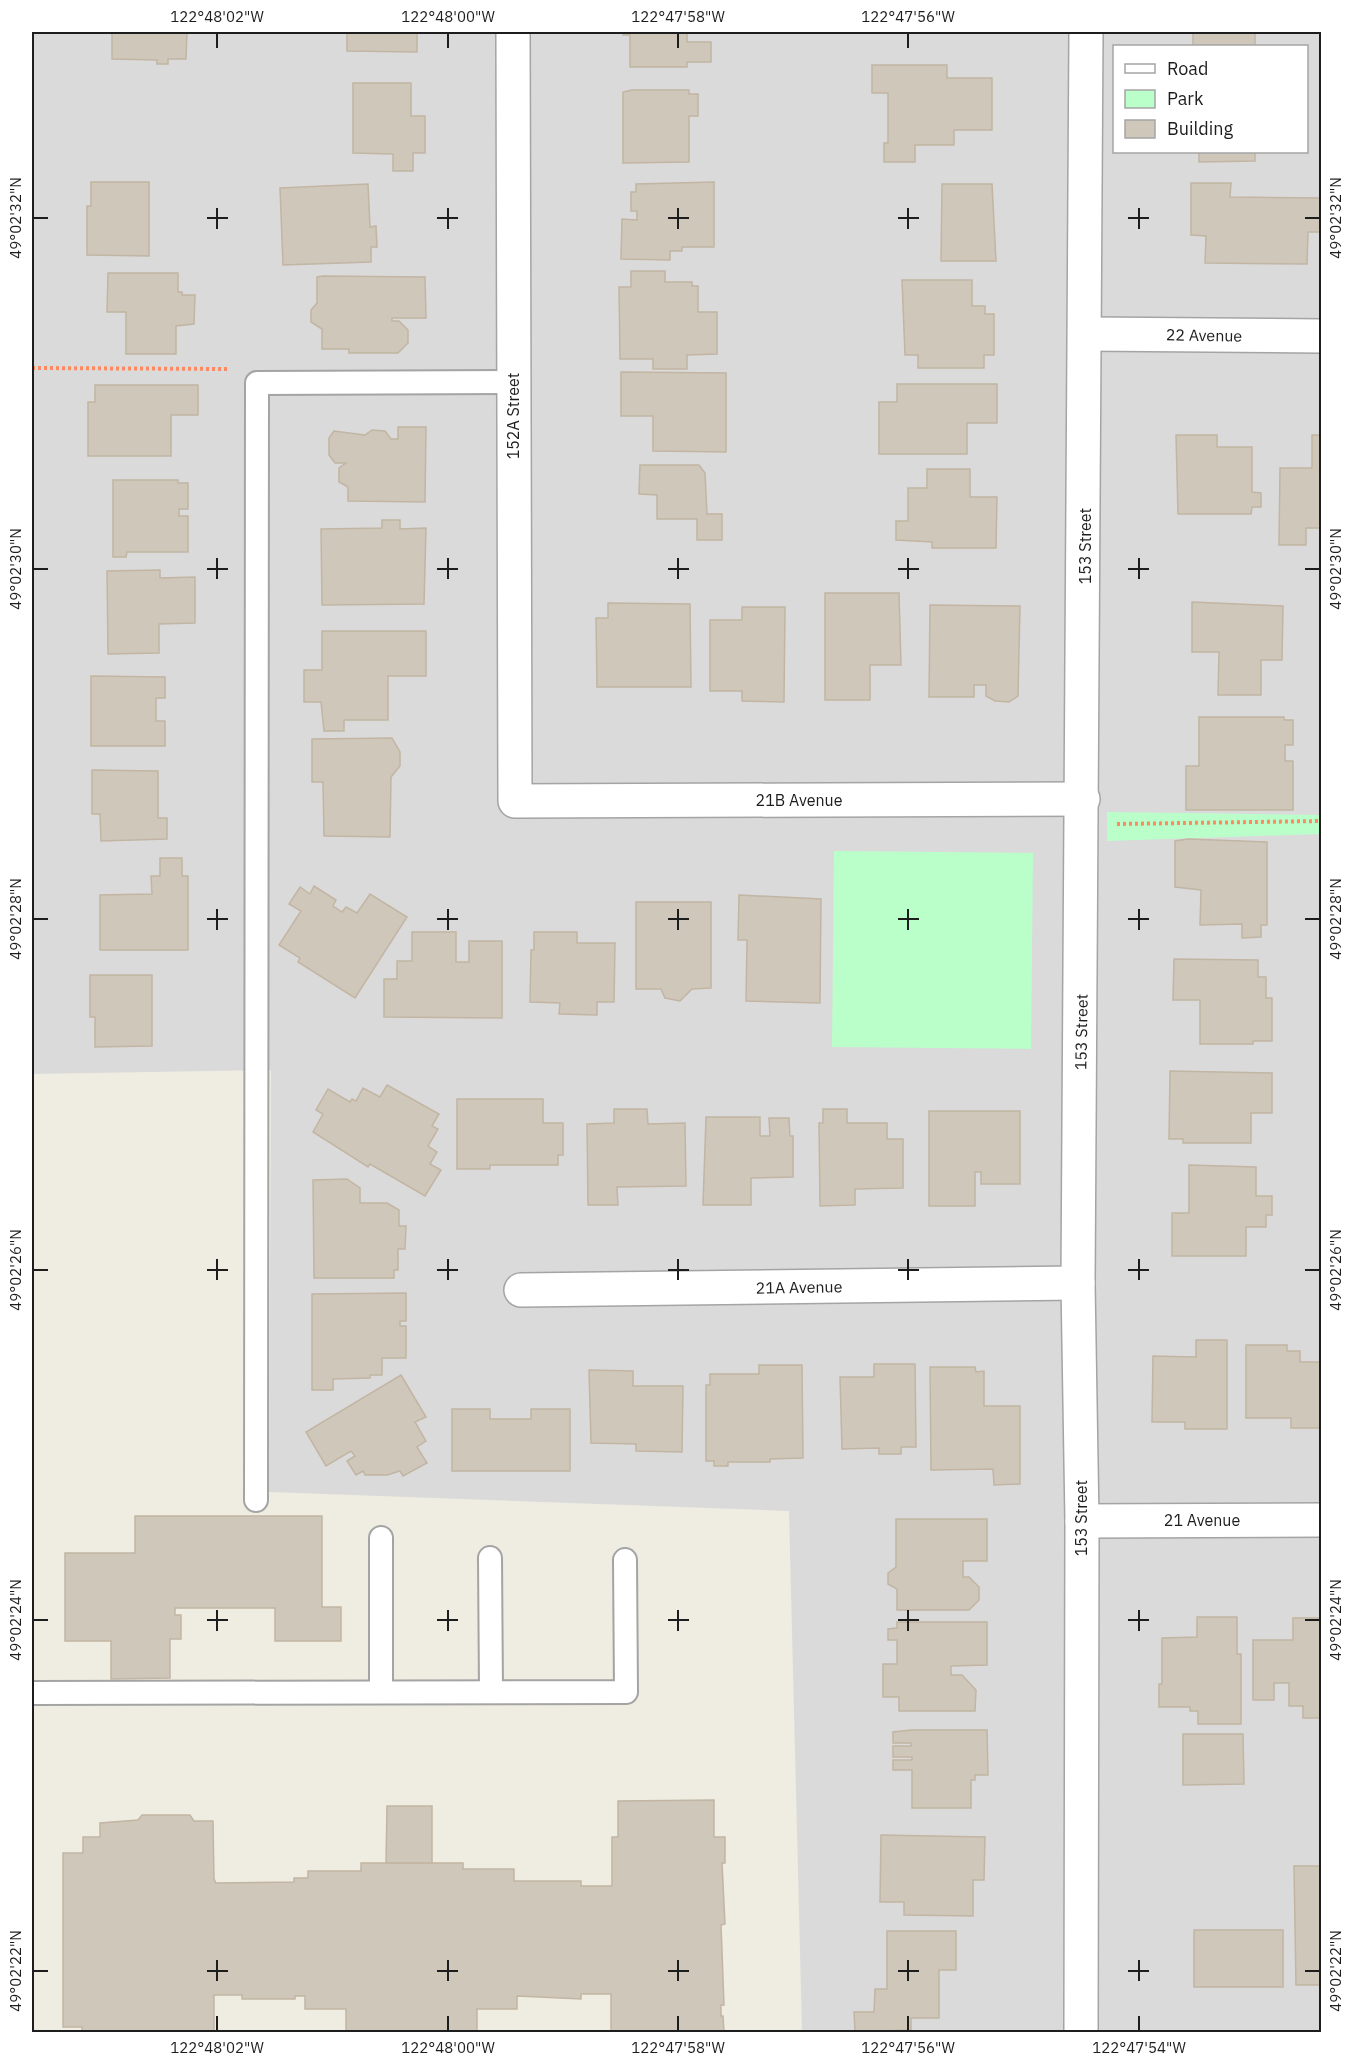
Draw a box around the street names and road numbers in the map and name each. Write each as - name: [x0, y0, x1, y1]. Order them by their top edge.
- street label: 22 Avenue: [1166, 324, 1243, 346]
- street label: 152A Street: [503, 373, 523, 459]
- street label: 153 Street: [1075, 508, 1095, 584]
- street label: 21B Avenue: [756, 790, 843, 810]
- street label: 153 Street: [1070, 994, 1092, 1070]
- street label: 21A Avenue: [756, 1276, 843, 1298]
- street label: 153 Street: [1071, 1480, 1091, 1556]
- street label: 21 Avenue: [1164, 1510, 1240, 1530]

